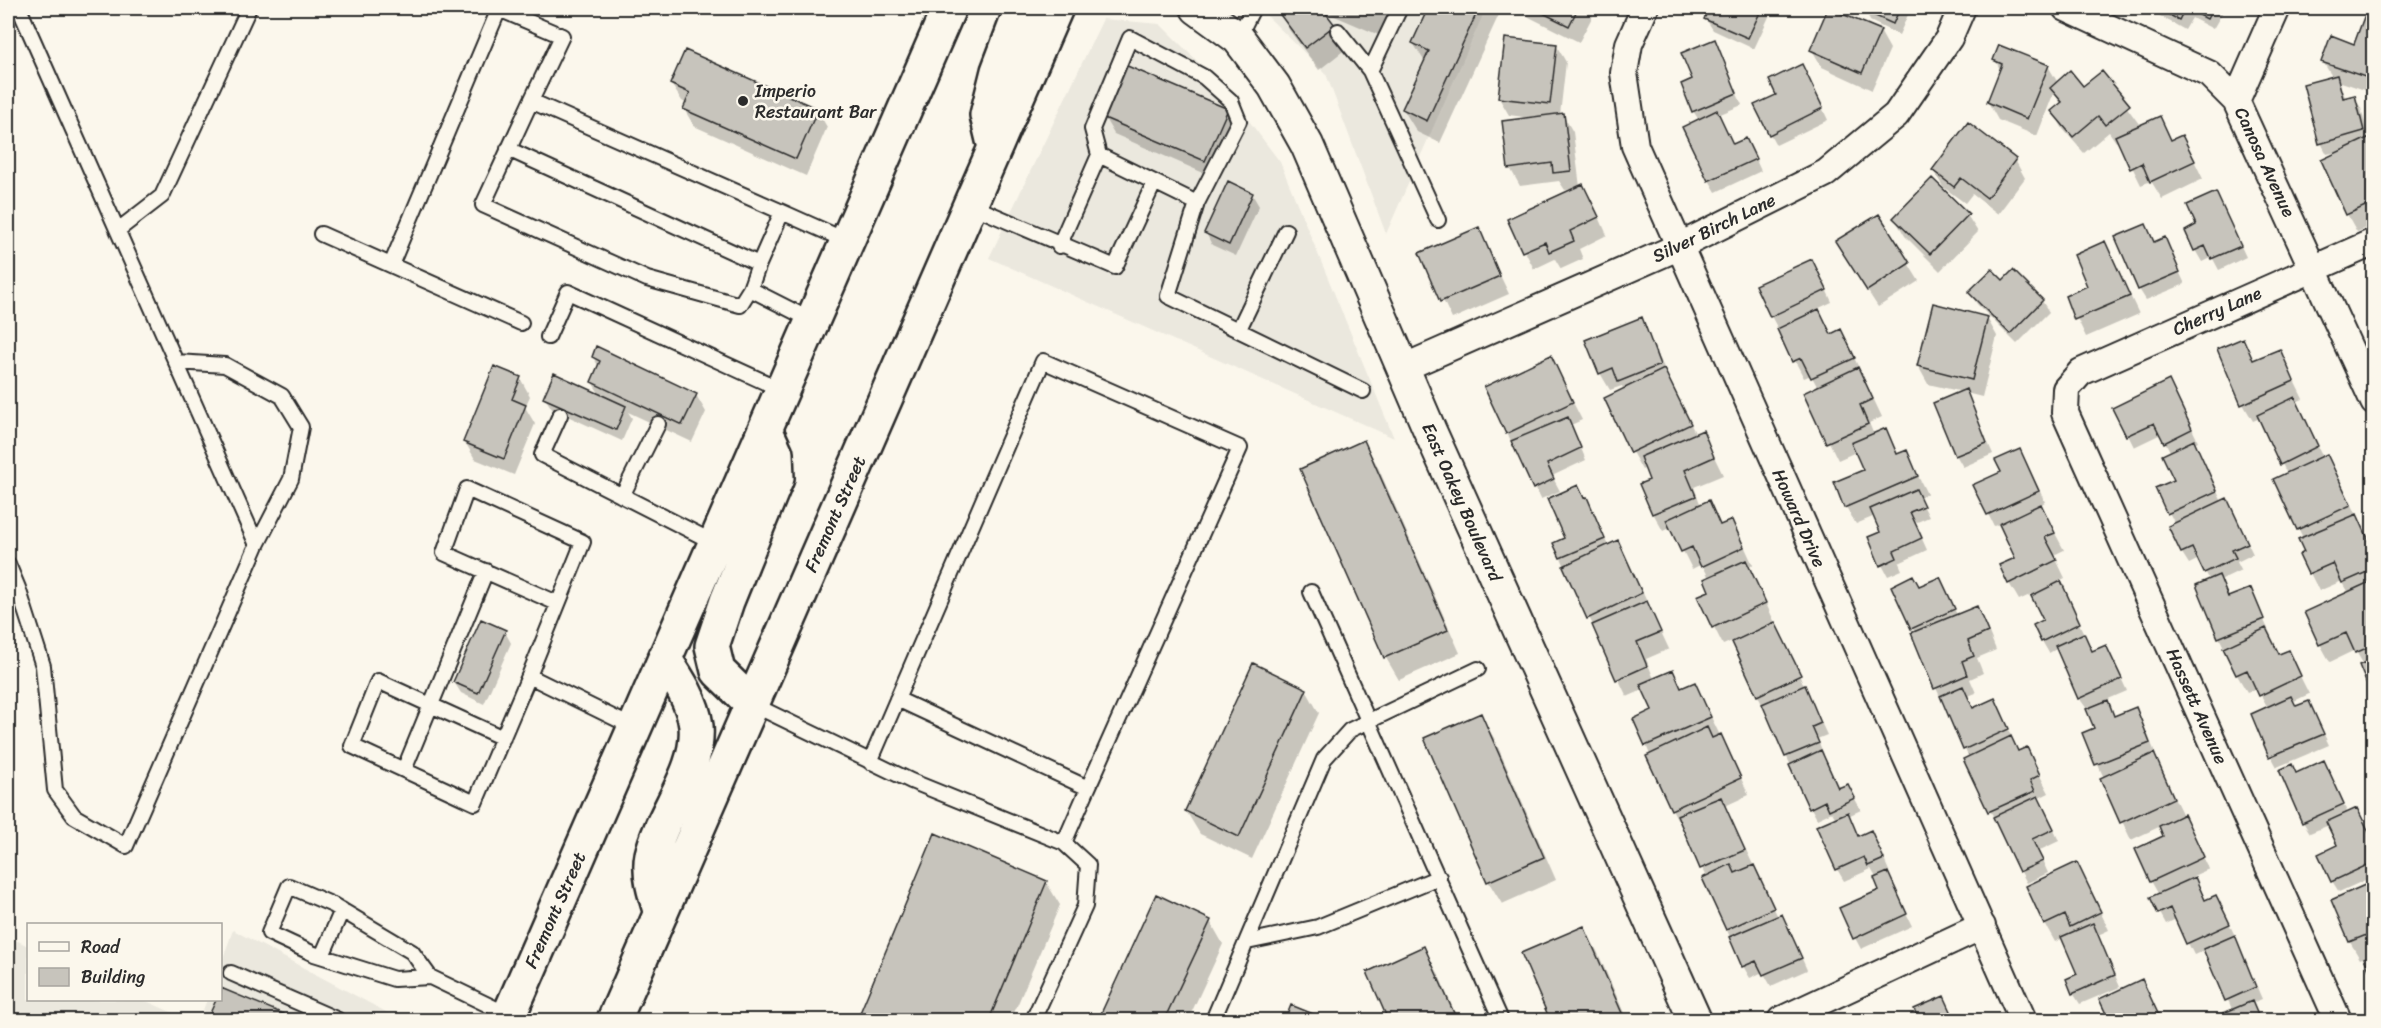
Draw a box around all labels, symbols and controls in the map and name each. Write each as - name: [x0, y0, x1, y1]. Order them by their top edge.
- place label: Imperio Restaurant Bar: [754, 75, 878, 128]
- marker: Imperio Restaurant Bar: [736, 94, 750, 108]
- street label: Canosa Avenue: [2225, 102, 2305, 223]
- street label: Silver Birch Lane: [1647, 184, 1781, 272]
- street label: Cherry Lane: [2167, 277, 2267, 345]
- street label: East Oakey Boulevard: [1413, 417, 1512, 588]
- street label: Fremont Street: [795, 450, 875, 577]
- street label: Howard Drive: [1763, 463, 1835, 573]
- street label: Hassett Avenue: [2157, 643, 2237, 769]
- street label: Fremont Street: [515, 846, 595, 973]
- legend: [27, 923, 222, 1001]
- text: Road: [81, 931, 121, 963]
- text: Building: [81, 961, 145, 993]

